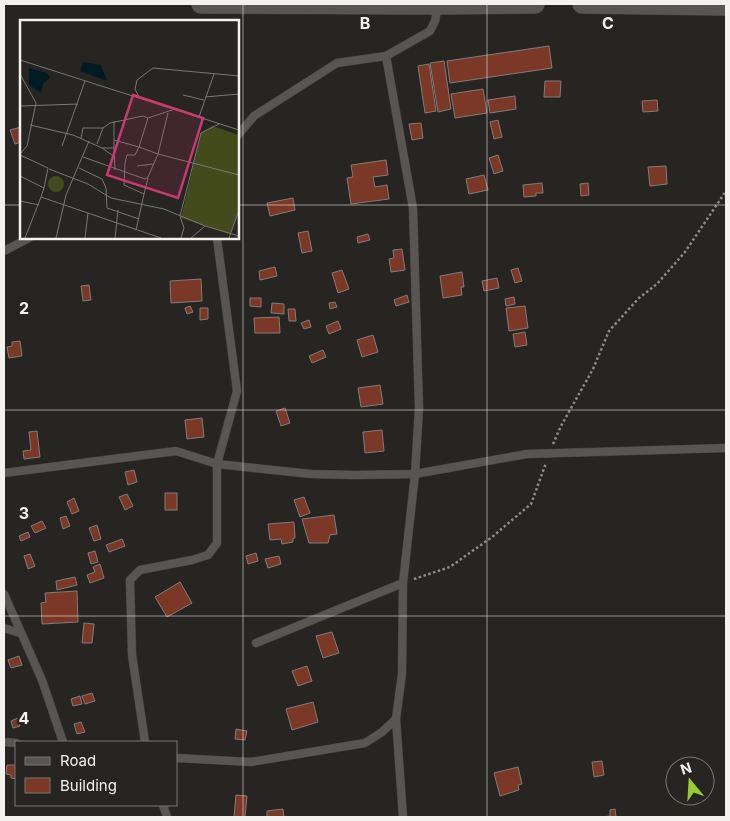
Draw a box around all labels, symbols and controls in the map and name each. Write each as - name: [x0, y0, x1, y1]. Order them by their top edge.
- text: B: [360, 13, 370, 33]
- text: C: [602, 13, 614, 33]
- inset map: [20, 20, 239, 239]
- text: 2: [19, 298, 29, 318]
- text: 3: [19, 503, 29, 523]
- text: 4: [19, 708, 30, 728]
- legend: [15, 741, 178, 806]
- text: Road: [60, 751, 96, 770]
- north arrow: [665, 756, 715, 806]
- text: N: [678, 758, 694, 778]
- text: Building: [60, 776, 117, 795]

